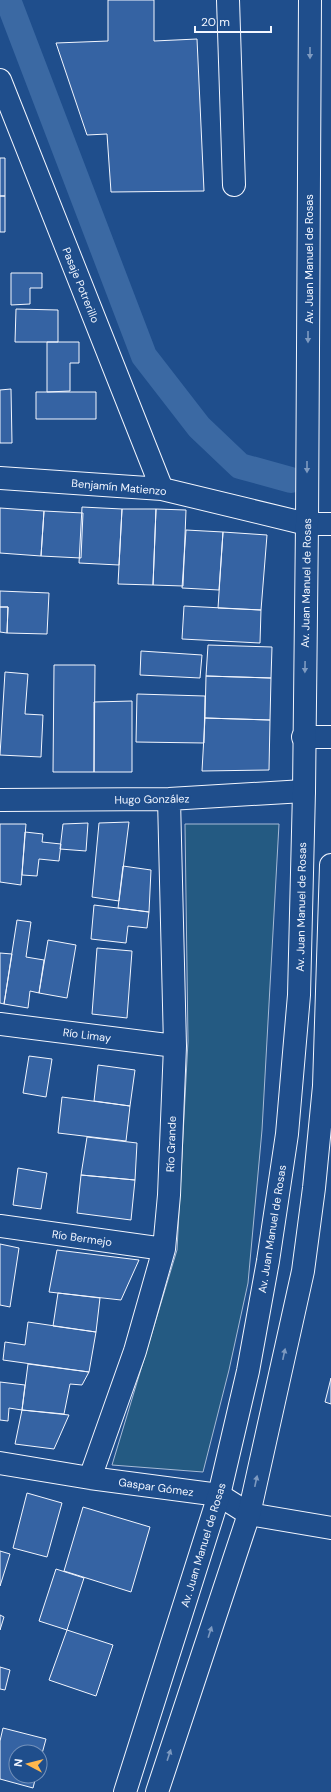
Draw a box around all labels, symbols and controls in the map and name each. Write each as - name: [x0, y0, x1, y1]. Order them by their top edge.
- scale bar: [195, 8, 271, 34]
- text: 20 m: [201, 14, 230, 30]
- one-way arrow: [307, 47, 313, 60]
- street label: Av. Juan Manuel de Rosas: [302, 194, 316, 324]
- street label: Pasaje Potrerillo: [59, 245, 103, 325]
- one-way arrow: [305, 331, 311, 344]
- one-way arrow: [304, 461, 311, 473]
- street label: Benjamín Matienzo: [71, 476, 167, 498]
- street label: Av. Juan Manuel de Rosas: [298, 518, 314, 648]
- one-way arrow: [302, 661, 308, 674]
- street label: Hugo González: [114, 791, 190, 807]
- street label: Av. Juan Manuel de Rosas: [293, 842, 309, 972]
- street label: Río Limay: [62, 1025, 112, 1045]
- street label: Río Grande: [163, 1116, 179, 1172]
- street label: Av. Juan Manuel de Rosas: [255, 1164, 289, 1294]
- street label: Río Bermejo: [51, 1227, 113, 1249]
- one-way arrow: [282, 1347, 288, 1360]
- one-way arrow: [254, 1474, 260, 1487]
- street label: Gaspar Gómez: [118, 1475, 194, 1499]
- street label: Av. Juan Manuel de Rosas: [177, 1481, 229, 1609]
- one-way arrow: [207, 1625, 213, 1637]
- north arrow: [8, 1744, 48, 1784]
- one-way arrow: [167, 1749, 173, 1761]
- text: N: [11, 1758, 26, 1768]

